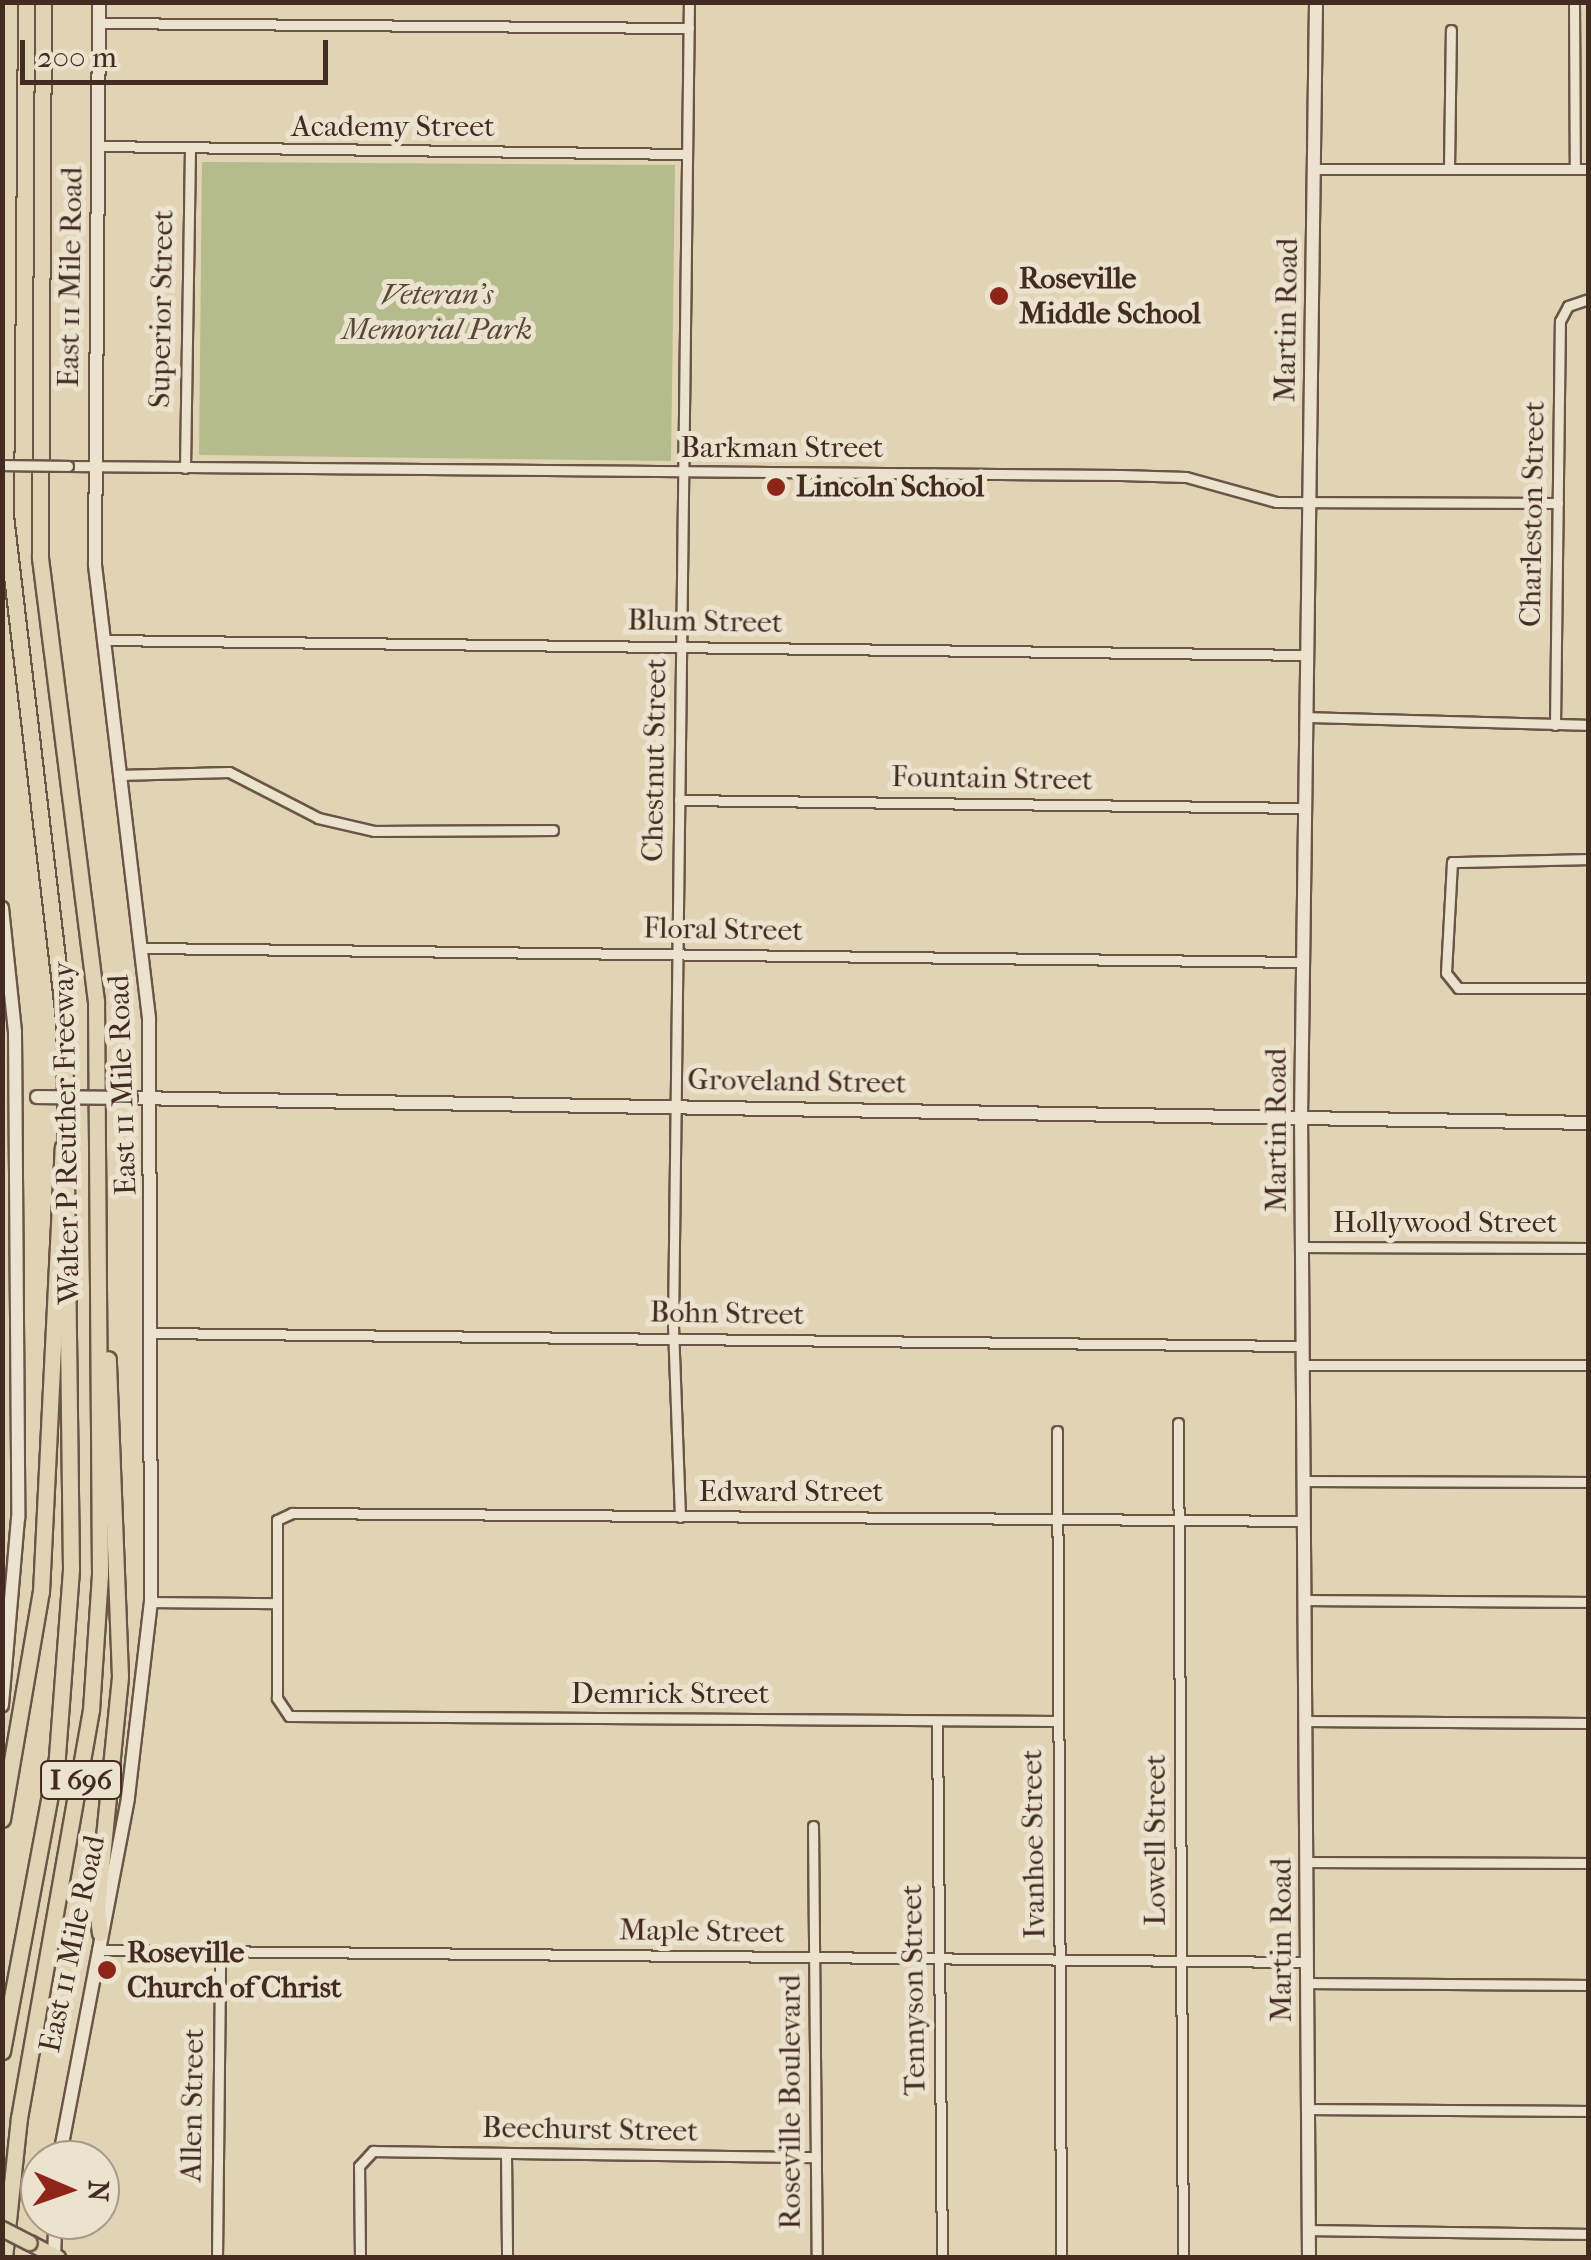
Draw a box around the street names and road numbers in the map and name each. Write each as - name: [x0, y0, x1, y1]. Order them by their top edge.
- street label: Academy Street: [291, 109, 495, 145]
- street label: East 11 Mile Road: [51, 166, 91, 388]
- street label: Superior Street: [142, 210, 182, 408]
- street label: Martin Road: [1268, 237, 1306, 403]
- street label: Charleston Street: [1513, 401, 1553, 627]
- street label: Barkman Street: [680, 430, 884, 466]
- street label: Blum Street: [627, 603, 783, 641]
- street label: Chestnut Street: [635, 658, 675, 862]
- street label: Fountain Street: [891, 759, 1093, 799]
- street label: Floral Street: [643, 911, 803, 949]
- street label: Walter P Reuther Freeway: [46, 961, 88, 1305]
- street label: East 11 Mile Road: [101, 974, 145, 1196]
- street label: Martin Road: [1259, 1048, 1295, 1212]
- street label: Groveland Street: [687, 1062, 907, 1102]
- street label: Hollywood Street: [1333, 1205, 1557, 1241]
- street label: Bohn Street: [650, 1295, 804, 1333]
- street label: Edward Street: [699, 1474, 883, 1510]
- street label: Demrick Street: [571, 1676, 769, 1712]
- street label: Ivanhoe Street: [1014, 1749, 1054, 1939]
- street label: Lowell Street: [1138, 1754, 1174, 1926]
- road number: I 696: [38, 1757, 124, 1803]
- street label: East 11 Mile Road: [32, 1832, 114, 2056]
- street label: Martin Road: [1264, 1858, 1300, 2022]
- street label: Tennyson Street: [894, 1884, 934, 2096]
- street label: Maple Street: [619, 1913, 785, 1951]
- street label: Roseville Boulevard: [773, 1974, 809, 2230]
- street label: Allen Street: [174, 2028, 212, 2182]
- street label: Beechurst Street: [482, 2110, 698, 2150]

